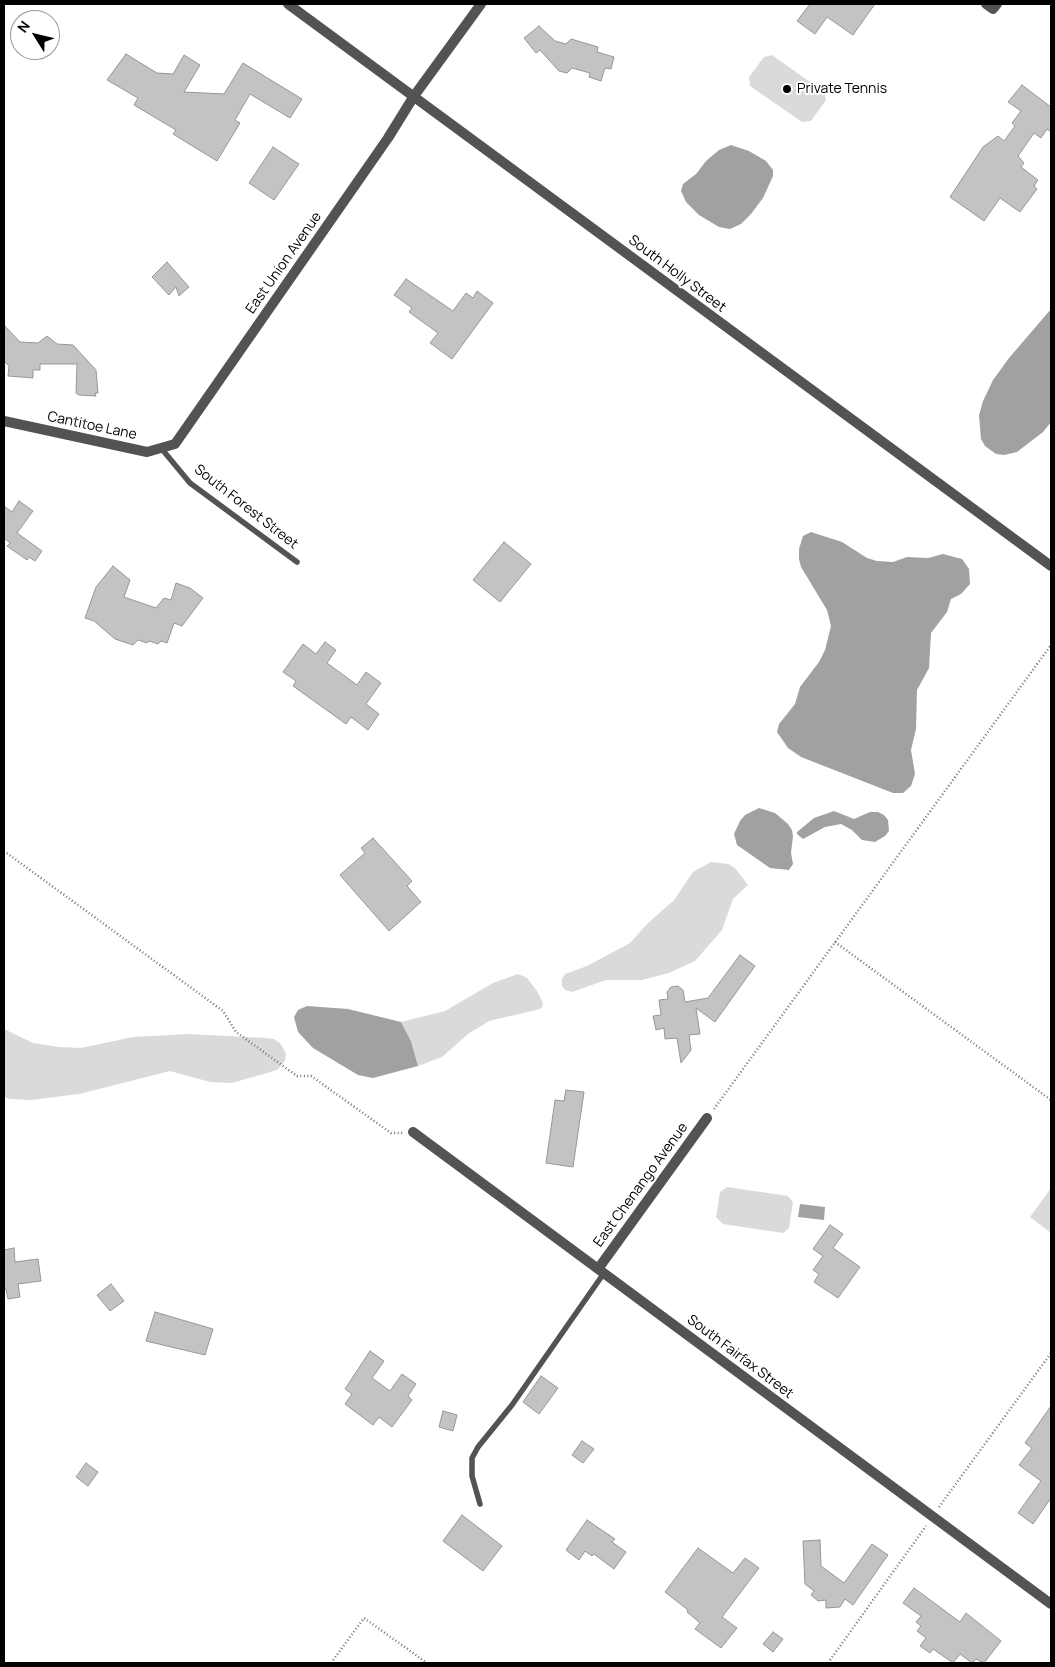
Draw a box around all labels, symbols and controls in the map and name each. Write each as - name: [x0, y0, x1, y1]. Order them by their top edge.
- north arrow: [10, 10, 60, 60]
- text: N: [13, 17, 34, 36]
- place label: Private Tennis: [797, 81, 887, 97]
- marker: Private Tennis: [781, 83, 793, 95]
- street label: East Union Avenue: [243, 209, 325, 317]
- street label: South Holly Street: [625, 232, 729, 316]
- street label: Cantitoe Lane: [46, 408, 138, 444]
- street label: South Forest Street: [191, 461, 301, 553]
- street label: East Chenango Avenue: [590, 1120, 692, 1250]
- street label: South Fairfax Street: [684, 1312, 796, 1402]

